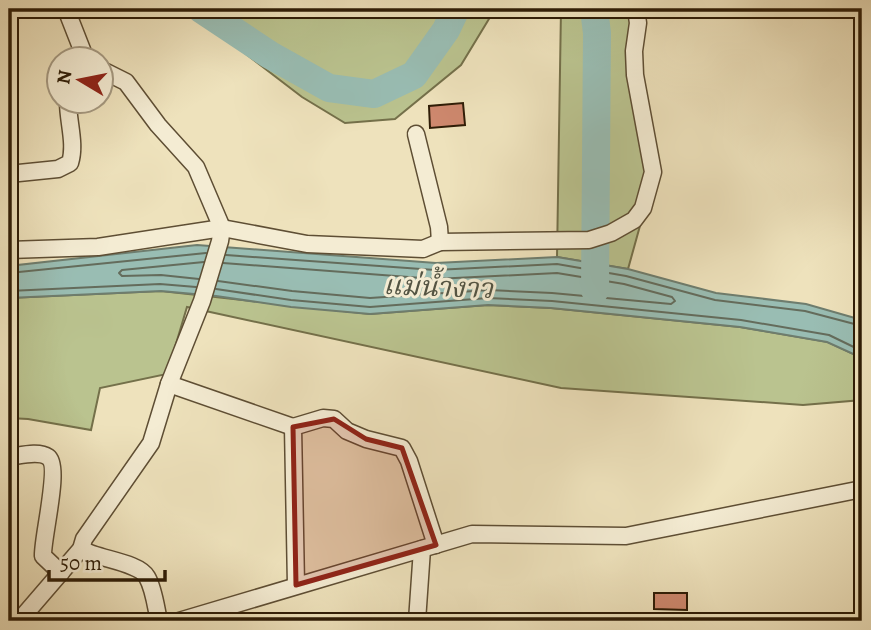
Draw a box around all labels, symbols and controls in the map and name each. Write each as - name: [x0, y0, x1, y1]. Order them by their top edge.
- north arrow: [46, 46, 116, 116]
- text: N: [50, 68, 78, 86]
- water label: แม่น้ำงาว: [382, 264, 495, 308]
- scale bar: [49, 539, 164, 583]
- text: 50 m: [60, 549, 102, 577]

